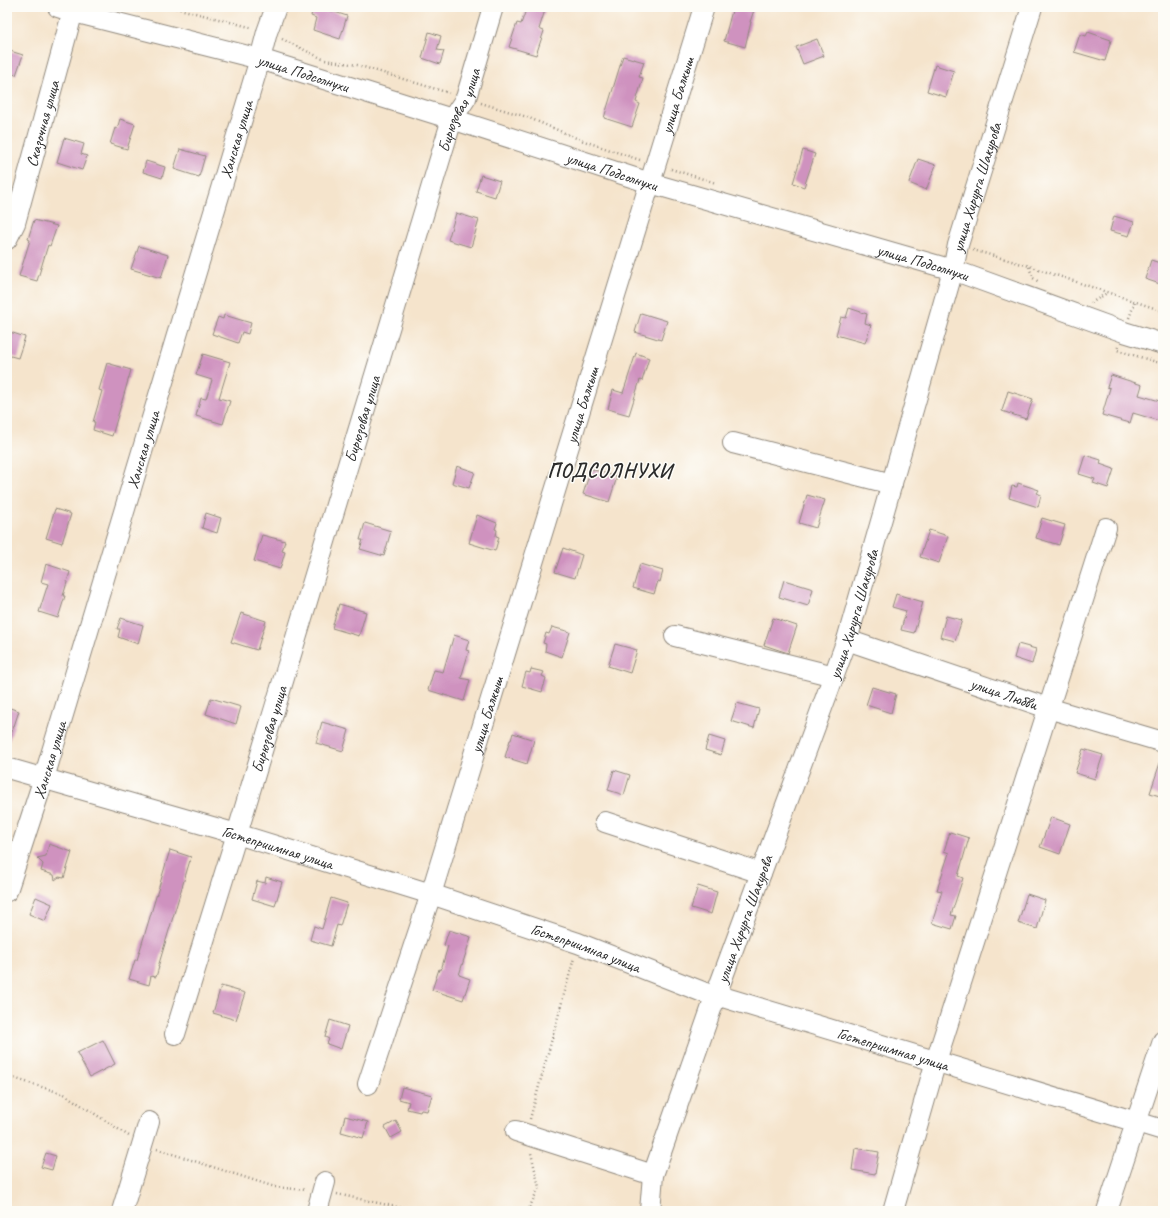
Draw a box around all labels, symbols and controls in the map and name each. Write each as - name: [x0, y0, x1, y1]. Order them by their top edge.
- street label: улица Подсолнухи: [254, 50, 352, 97]
- street label: улица Балкыш: [656, 54, 699, 137]
- street label: Бирюзовая улица: [434, 65, 486, 154]
- street label: Сказочная улица: [22, 77, 65, 169]
- street label: Ханская улица: [216, 97, 258, 181]
- street label: улица Хирурга Шакурова: [948, 119, 1007, 255]
- street label: улица Подсолнухи: [563, 147, 661, 196]
- street label: улица Подсолнухи: [874, 239, 972, 286]
- street label: улица Балкыш: [561, 364, 604, 447]
- street label: Бирюзовая улица: [340, 372, 386, 465]
- street label: Ханская улица: [123, 407, 165, 491]
- district label: ПОДСОЛНУХИ: [548, 458, 675, 483]
- street label: улица Хирурга Шакурова: [824, 546, 884, 683]
- street label: улица Балкыш: [466, 673, 509, 757]
- street label: улица Любви: [967, 673, 1041, 715]
- street label: Бирюзовая улица: [247, 682, 292, 775]
- street label: Ханская улица: [29, 717, 72, 801]
- street label: Гостеприимная улица: [220, 821, 337, 875]
- street label: улица Хирурга Шакурова: [712, 852, 778, 987]
- street label: Гостеприимная улица: [528, 919, 644, 978]
- street label: Гостеприимная улица: [835, 1023, 952, 1076]

